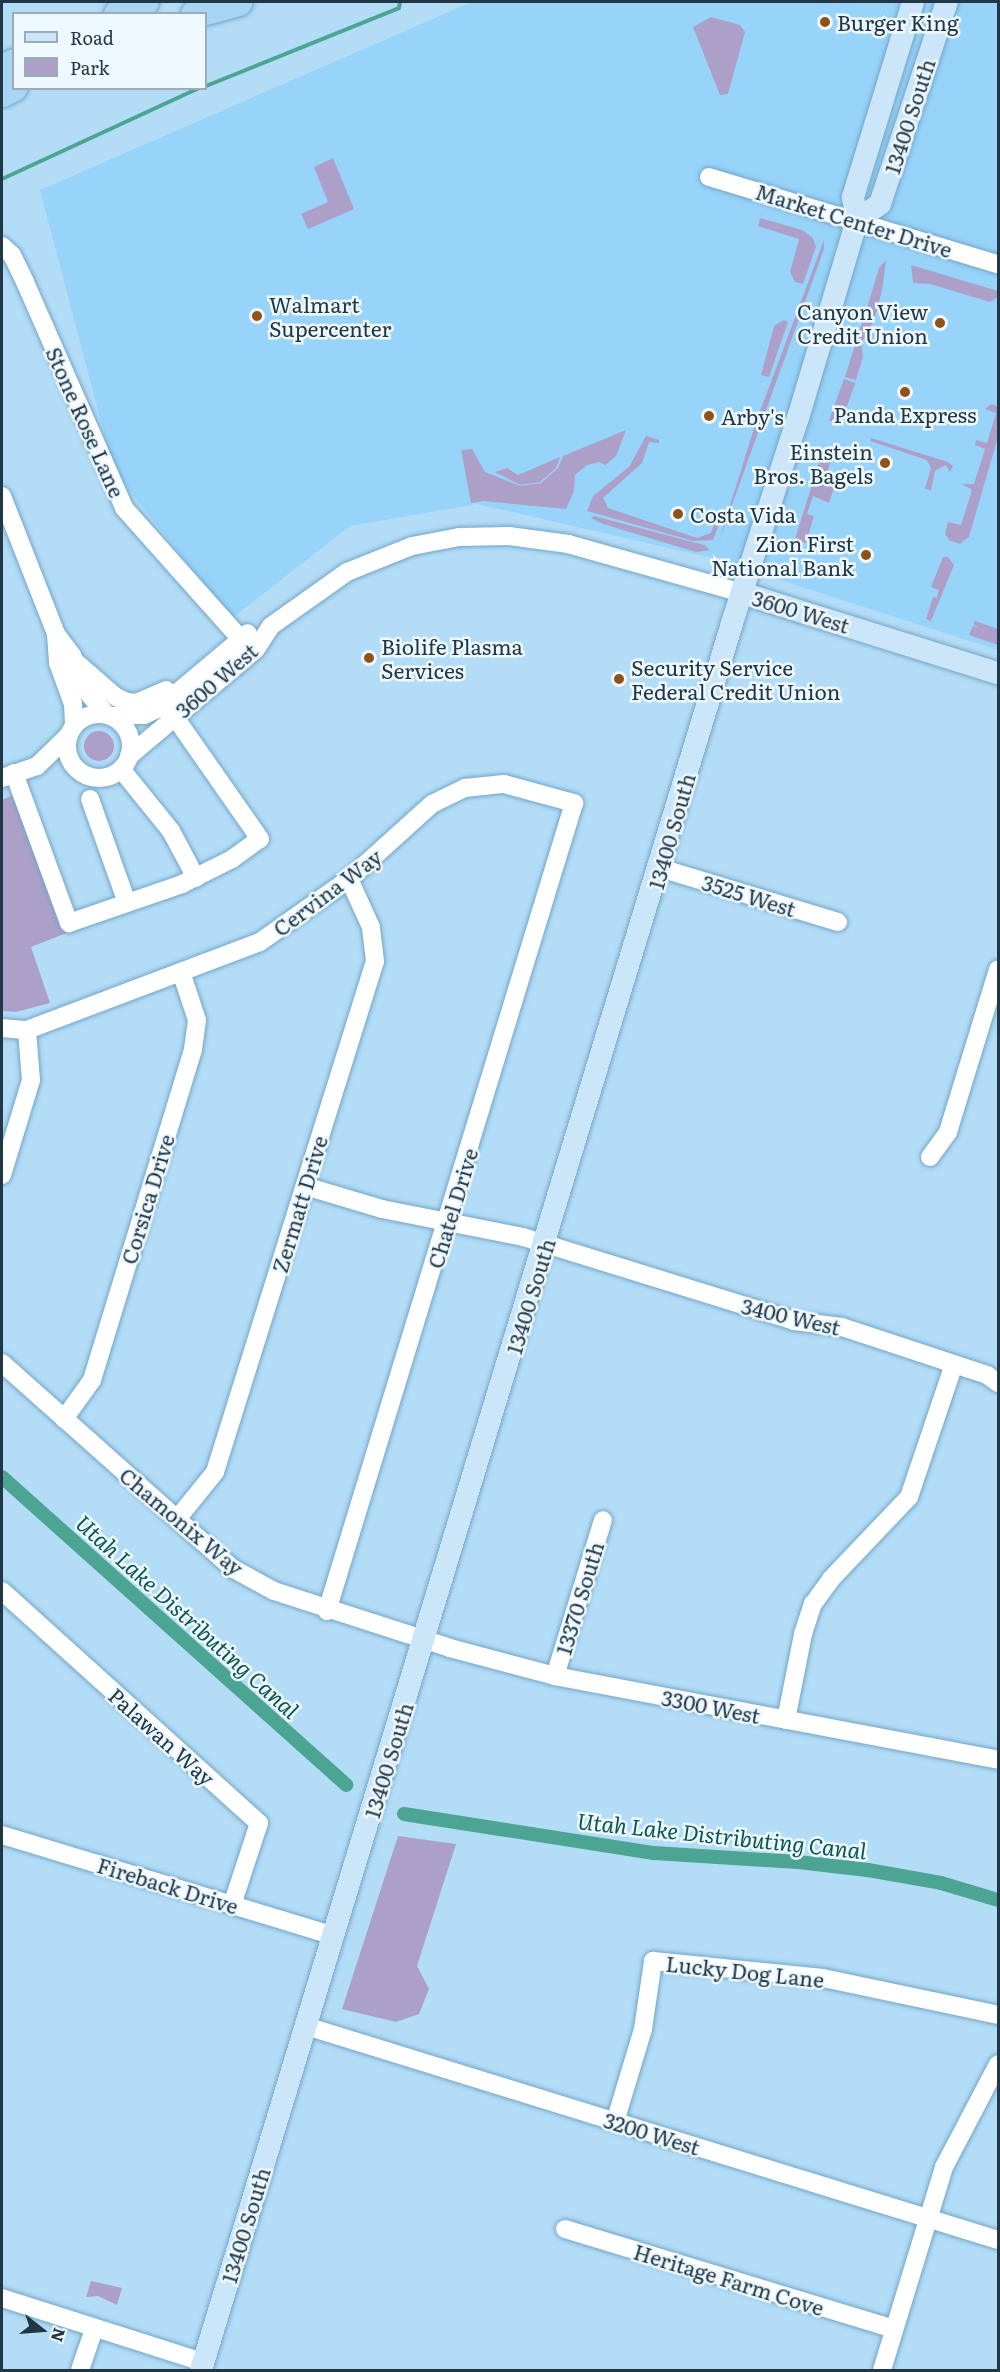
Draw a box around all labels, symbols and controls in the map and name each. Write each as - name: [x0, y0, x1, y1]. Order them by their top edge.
- place label: Burger King: [837, 9, 959, 35]
- legend: [12, 12, 207, 90]
- marker: Burger King: [818, 15, 832, 29]
- text: Road: [70, 24, 114, 51]
- text: Park: [70, 54, 109, 81]
- street label: 13400 South: [879, 55, 939, 177]
- street label: Market Center Drive: [753, 178, 955, 262]
- place label: Walmart Supercenter: [269, 291, 391, 341]
- place label: Canyon View Credit Union: [797, 298, 928, 348]
- marker: Walmart Supercenter: [250, 309, 264, 323]
- marker: Canyon View Credit Union: [933, 316, 947, 330]
- street label: Stone Rose Lane: [42, 343, 130, 501]
- marker: Panda Express: [898, 385, 912, 399]
- place label: Panda Express: [833, 401, 977, 427]
- place label: Arby's: [721, 403, 784, 429]
- marker: Arby's: [702, 409, 716, 423]
- place label: Einstein Bros. Bagels: [753, 438, 873, 488]
- marker: Einstein Bros. Bagels: [878, 456, 892, 470]
- place label: Costa Vida: [690, 501, 796, 527]
- marker: Costa Vida: [671, 507, 685, 521]
- place label: Zion First National Bank: [711, 530, 854, 580]
- marker: Zion First National Bank: [859, 548, 873, 562]
- street label: 3600 West: [749, 584, 853, 638]
- place label: Biolife Plasma Services: [381, 633, 523, 683]
- street label: 3600 West: [170, 638, 262, 722]
- marker: Biolife Plasma Services: [362, 651, 376, 665]
- place label: Security Service Federal Credit Union: [631, 654, 840, 704]
- marker: Security Service Federal Credit Union: [612, 672, 626, 686]
- street label: 13400 South: [642, 770, 700, 892]
- street label: Cervina Way: [268, 843, 386, 941]
- street label: 3525 West: [699, 869, 799, 921]
- street label: Corsica Drive: [115, 1131, 179, 1267]
- street label: Zermatt Drive: [266, 1133, 332, 1275]
- street label: Chatel Drive: [422, 1145, 482, 1271]
- street label: 13400 South: [500, 1235, 560, 1357]
- street label: 3400 West: [739, 1292, 843, 1340]
- street label: Chamonix Way: [115, 1462, 249, 1580]
- water label: Utah Lake Distributing Canal: [71, 1509, 305, 1723]
- street label: 13370 South: [550, 1538, 608, 1658]
- street label: Palawan Way: [104, 1682, 220, 1790]
- street label: 3300 West: [660, 1684, 762, 1728]
- street label: 13400 South: [358, 1699, 418, 1821]
- water label: Utah Lake Distributing Canal: [576, 1807, 868, 1863]
- street label: Fireback Drive: [94, 1852, 242, 1918]
- street label: Lucky Dog Lane: [665, 1950, 825, 1992]
- street label: 3200 West: [601, 2106, 703, 2160]
- street label: 13400 South: [215, 2164, 275, 2286]
- street label: Heritage Farm Cove: [631, 2238, 827, 2320]
- north arrow: [12, 2300, 72, 2360]
- text: N: [46, 2325, 73, 2345]

